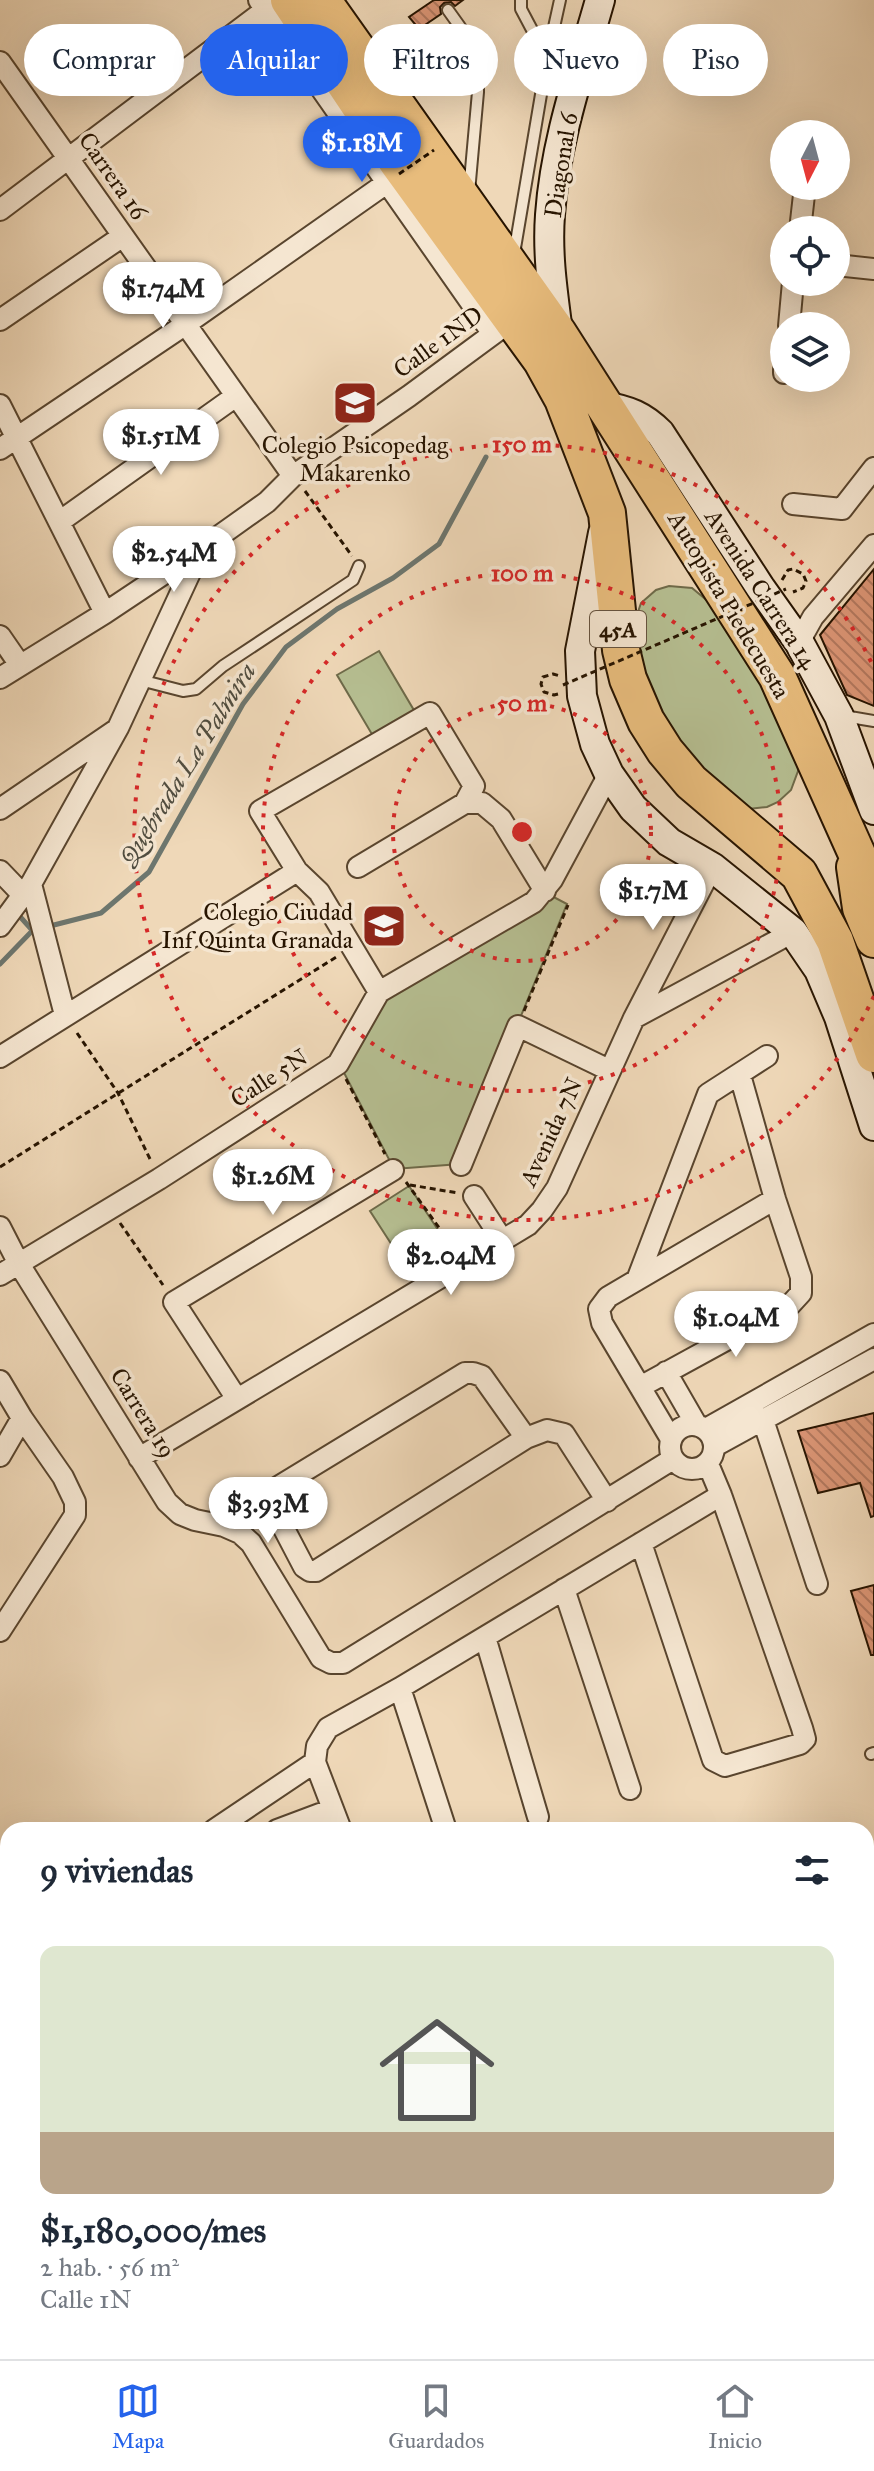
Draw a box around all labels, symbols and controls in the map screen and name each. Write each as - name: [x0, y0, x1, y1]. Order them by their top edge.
- chip: Comprar: [24, 24, 184, 96]
- chip: Alquilar: [200, 24, 348, 96]
- chip: Filtros: [364, 24, 498, 96]
- chip: Nuevo: [514, 24, 647, 96]
- chip: Piso: [663, 24, 768, 96]
- street label: Diagonal 6: [538, 110, 584, 220]
- pin: $1.18M: [297, 116, 427, 184]
- north arrow: [770, 120, 850, 200]
- map controls: [770, 120, 850, 392]
- street label: Carrera 16: [72, 126, 154, 226]
- text: $1.18M: [321, 126, 403, 158]
- button: locate: [770, 216, 850, 296]
- pin: $1.74M: [98, 262, 228, 330]
- text: $1.74M: [121, 272, 205, 304]
- street label: Calle 1ND: [387, 299, 489, 385]
- button: layers: [770, 312, 850, 392]
- school or university icon: Colegio Psicopedag Makarenko: [331, 379, 379, 427]
- pin: $1.51M: [96, 409, 226, 477]
- text: $1.51M: [121, 419, 201, 451]
- text: 150 m: [492, 429, 553, 459]
- place label: Colegio Psicopedag Makarenko: [262, 430, 449, 488]
- street label: Avenida Carrera 14: [698, 503, 824, 675]
- street label: Autopista Piedecuesta: [661, 505, 797, 705]
- pin: $2.54M: [109, 526, 239, 594]
- text: $2.54M: [131, 536, 217, 568]
- text: 100 m: [491, 558, 554, 588]
- road number: 45A: [590, 611, 646, 647]
- water label: Quebrada La Palmira: [111, 657, 262, 873]
- text: 50 m: [497, 688, 548, 718]
- centre of rings: [508, 818, 536, 846]
- pin: $1.7M: [597, 864, 709, 932]
- text: $1.7M: [618, 874, 688, 906]
- place label: Colegio Ciudad Inf Quinta Granada: [161, 897, 354, 955]
- school or university icon: Colegio Ciudad Inf Quinta Granada: [360, 902, 408, 950]
- street label: Calle 5N: [225, 1042, 313, 1114]
- street label: Avenida 7N: [512, 1073, 589, 1192]
- pin: $1.26M: [208, 1149, 338, 1217]
- text: $1.26M: [231, 1159, 315, 1191]
- pin: $2.04M: [386, 1229, 516, 1297]
- text: $2.04M: [406, 1239, 496, 1271]
- pin: $1.04M: [671, 1291, 801, 1359]
- text: $1.04M: [692, 1301, 780, 1333]
- street label: Carrera 19: [104, 1362, 182, 1464]
- pin: $3.93M: [203, 1477, 333, 1545]
- text: $3.93M: [227, 1487, 309, 1519]
- icon: filters: [790, 1848, 834, 1892]
- text: 9 viviendas: [40, 1850, 193, 1891]
- icon: home: [365, 1998, 509, 2142]
- text: $1,180,000/mes: [40, 2210, 266, 2251]
- text: 2 hab. · 56 m²: [40, 2251, 179, 2283]
- text: Calle 1N: [40, 2283, 131, 2315]
- tab: Mapa: [112, 2379, 164, 2454]
- tab: Guardados: [388, 2379, 484, 2454]
- tab: Inicio: [708, 2379, 762, 2454]

